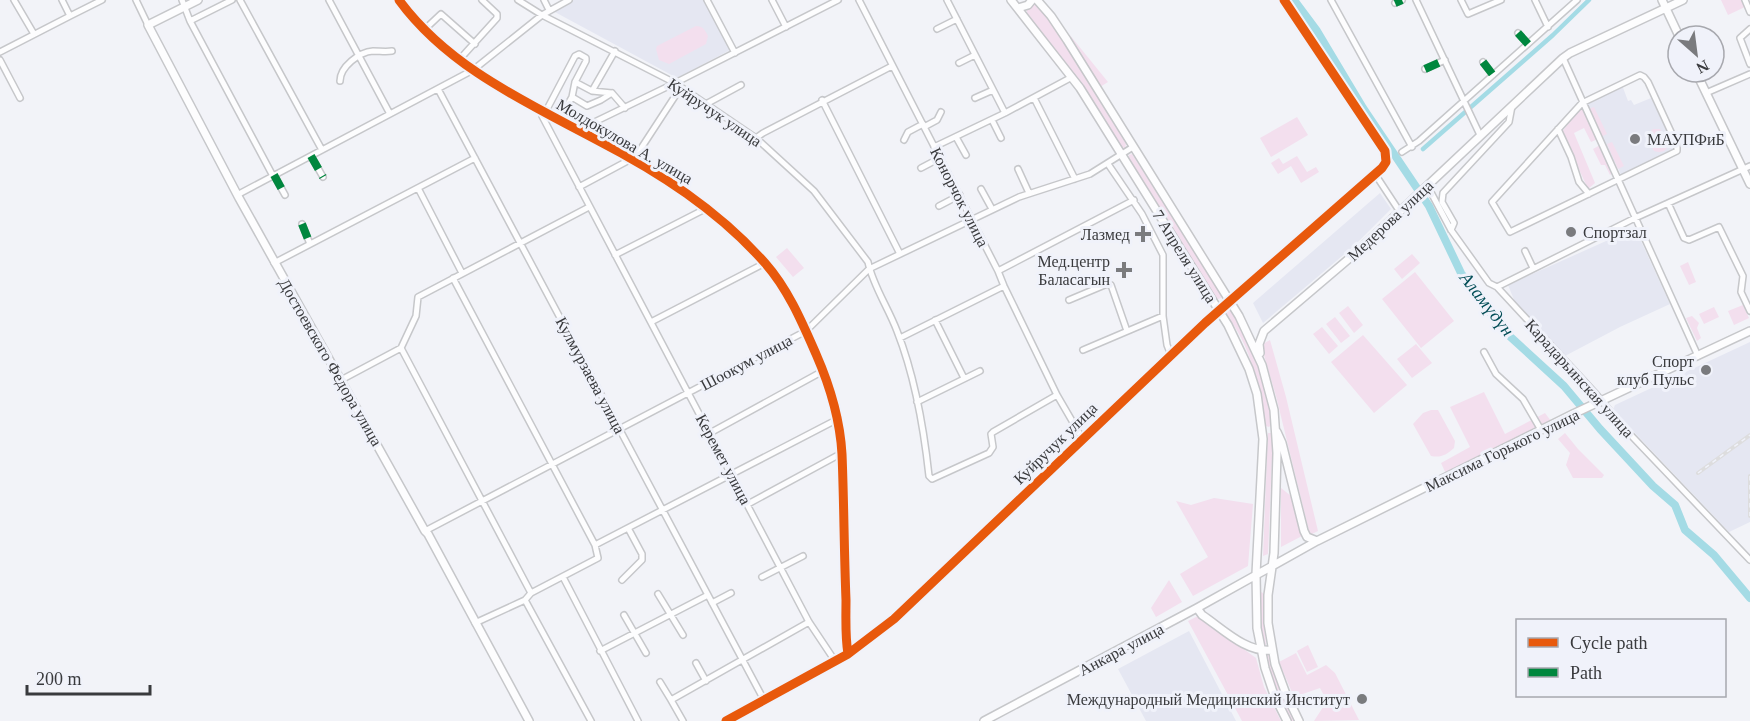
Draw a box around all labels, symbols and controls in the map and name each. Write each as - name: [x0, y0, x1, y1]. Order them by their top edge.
- north arrow: [1666, 24, 1726, 84]
- text: N: [1693, 57, 1712, 77]
- street label: Куйручук улица: [664, 75, 765, 151]
- street label: Молдокулова А. улица: [553, 96, 696, 188]
- place label: МАУПФиБ: [1647, 131, 1725, 148]
- marker: МАУПФиБ: [1628, 132, 1642, 146]
- street label: Конорчок улица: [926, 145, 992, 250]
- street label: Медерова улица: [1344, 177, 1437, 265]
- street label: 7 Апреля улица: [1148, 207, 1220, 306]
- place label: Спортзал: [1583, 224, 1647, 242]
- marker: Лазмед: [1134, 225, 1152, 243]
- marker: Спортзал: [1564, 225, 1578, 239]
- place label: Лазмед: [1081, 226, 1130, 244]
- place label: Мед.центр Баласагын: [1038, 253, 1110, 288]
- marker: Мед.центр Баласагын: [1115, 261, 1133, 279]
- water label: Аламүдүн: [1455, 267, 1518, 340]
- street label: Достоевского Федора улица: [275, 276, 386, 449]
- street label: Кулмурзаева улица: [552, 314, 628, 437]
- street label: Карадарьинская улица: [1521, 316, 1637, 442]
- street label: Шоокум улица: [698, 331, 795, 395]
- place label: Спорт клуб Пульс: [1617, 353, 1694, 389]
- marker: Спорт клуб Пульс: [1699, 363, 1713, 377]
- street label: Куйручук улица: [1010, 399, 1101, 488]
- street label: Максима Горького улица: [1422, 406, 1582, 496]
- street label: Керемет улица: [692, 411, 755, 508]
- legend: [1516, 619, 1726, 697]
- street label: Анкара улица: [1076, 620, 1167, 680]
- text: Cycle path: [1570, 633, 1647, 653]
- scale bar: [27, 658, 150, 696]
- text: Path: [1570, 663, 1602, 683]
- text: 200 m: [36, 669, 82, 689]
- place label: Международный Медицинский Институт: [1067, 691, 1350, 709]
- marker: Международный Медицинский Институт: [1355, 692, 1369, 706]

